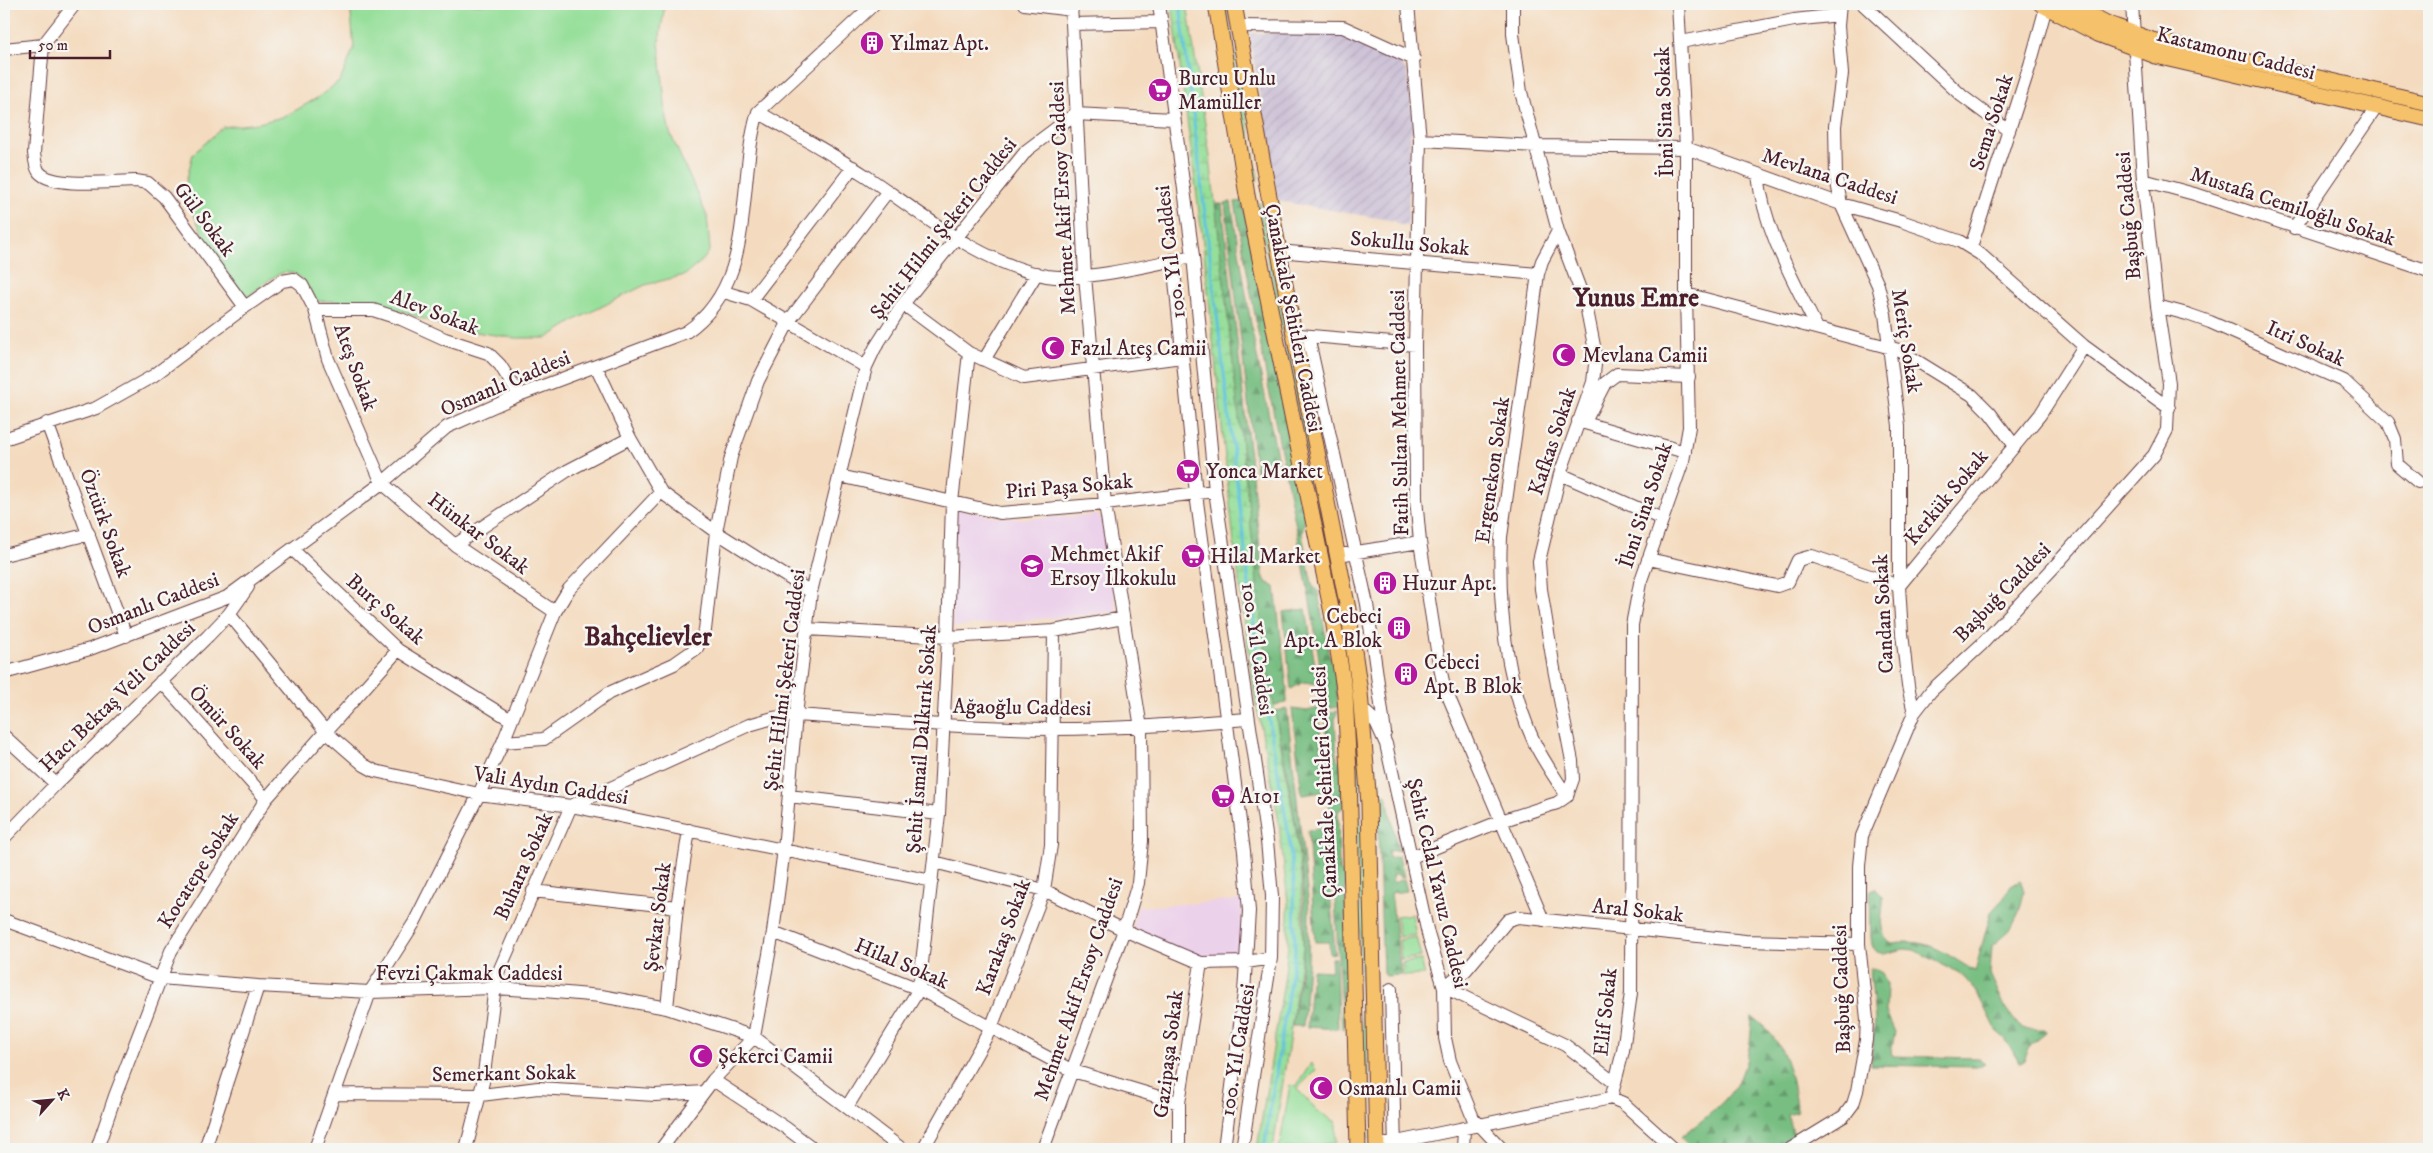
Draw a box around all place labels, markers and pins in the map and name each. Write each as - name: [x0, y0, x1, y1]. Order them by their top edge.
- building icon: Yılmaz Apt.: [859, 30, 885, 56]
- place label: Yılmaz Apt.: [890, 31, 989, 57]
- place label: Burcu Unlu Mamüller: [1178, 66, 1276, 116]
- supermarket icon: Burcu Unlu Mamüller: [1147, 77, 1173, 103]
- mosque icon: Fazıl Ateş Camii: [1040, 335, 1066, 361]
- place label: Fazıl Ateş Camii: [1070, 336, 1206, 362]
- mosque icon: Mevlana Camii: [1551, 342, 1577, 368]
- place label: Mevlana Camii: [1582, 343, 1708, 369]
- supermarket icon: Yonca Market: [1175, 458, 1201, 484]
- place label: Yonca Market: [1206, 459, 1323, 485]
- place label: Mehmet Akif Ersoy İlkokulu: [1050, 542, 1177, 592]
- supermarket icon: Hilal Market: [1180, 543, 1206, 569]
- place label: Hilal Market: [1210, 544, 1321, 570]
- school or university icon: Mehmet Akif Ersoy İlkokulu: [1019, 553, 1045, 579]
- building icon: Huzur Apt.: [1372, 570, 1398, 596]
- place label: Huzur Apt.: [1402, 571, 1497, 597]
- place label: Cebeci Apt. A Blok: [1284, 604, 1383, 654]
- building icon: Cebeci Apt. A Blok: [1386, 615, 1412, 641]
- place label: Cebeci Apt. B Blok: [1424, 650, 1522, 700]
- building icon: Cebeci Apt. B Blok: [1393, 661, 1419, 687]
- supermarket icon: A101: [1210, 783, 1236, 809]
- place label: A101: [1240, 784, 1280, 810]
- mosque icon: Şekerci Camii: [688, 1043, 714, 1069]
- place label: Şekerci Camii: [718, 1044, 833, 1070]
- mosque icon: Osmanlı Camii: [1308, 1075, 1334, 1101]
- place label: Osmanlı Camii: [1338, 1076, 1461, 1102]

